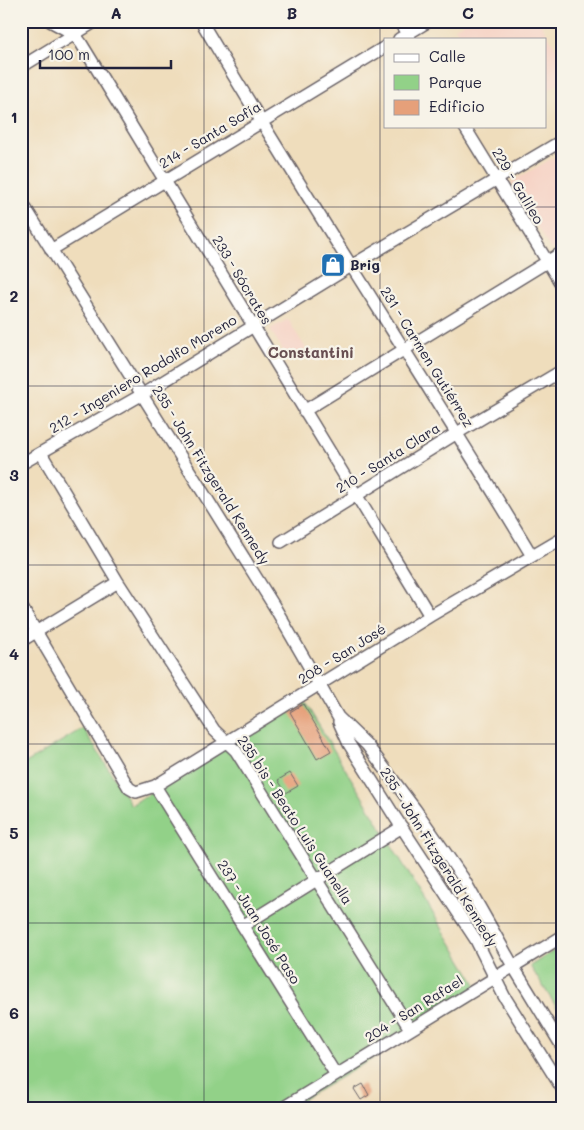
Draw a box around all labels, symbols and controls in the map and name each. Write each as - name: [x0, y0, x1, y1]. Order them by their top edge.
- text: A: [110, 2, 122, 23]
- text: B: [287, 2, 297, 23]
- text: C: [462, 2, 474, 23]
- scale bar: [40, 38, 171, 70]
- legend: [384, 38, 546, 128]
- text: 100 m: [48, 44, 90, 64]
- text: Calle: [429, 46, 466, 66]
- text: Parque: [429, 72, 482, 92]
- text: Edificio: [429, 96, 485, 116]
- street label: 214 - Santa Sofía: [155, 97, 264, 172]
- text: 1: [10, 106, 18, 127]
- street label: 229 - Galileo: [488, 144, 549, 228]
- street label: 233 - Sócrates: [208, 232, 277, 328]
- shop icon: Brig: [320, 252, 346, 278]
- place label: Brig: [350, 255, 380, 274]
- street label: 231 - Carmen Gutiérrez: [376, 283, 479, 431]
- text: 2: [10, 285, 19, 306]
- street label: 212 - Ingeniero Rodolfo Moreno: [46, 310, 240, 437]
- district label: Constantini: [268, 342, 354, 362]
- street label: 235 - John Fitzgerald Kennedy: [148, 381, 275, 568]
- street label: 210 - Santa Clara: [332, 418, 443, 497]
- text: 3: [9, 464, 19, 485]
- street label: 208 - San José: [294, 619, 389, 688]
- text: 4: [9, 643, 19, 664]
- street label: 235 bis - Beato Luis Guanella: [234, 731, 357, 908]
- street label: 235 - John Fitzgerald Kennedy: [376, 763, 503, 950]
- text: 5: [9, 822, 19, 843]
- street label: 237 - Juan José Paso: [213, 856, 305, 988]
- street label: 204 - San Rafael: [361, 971, 466, 1046]
- text: 6: [9, 1002, 19, 1023]

